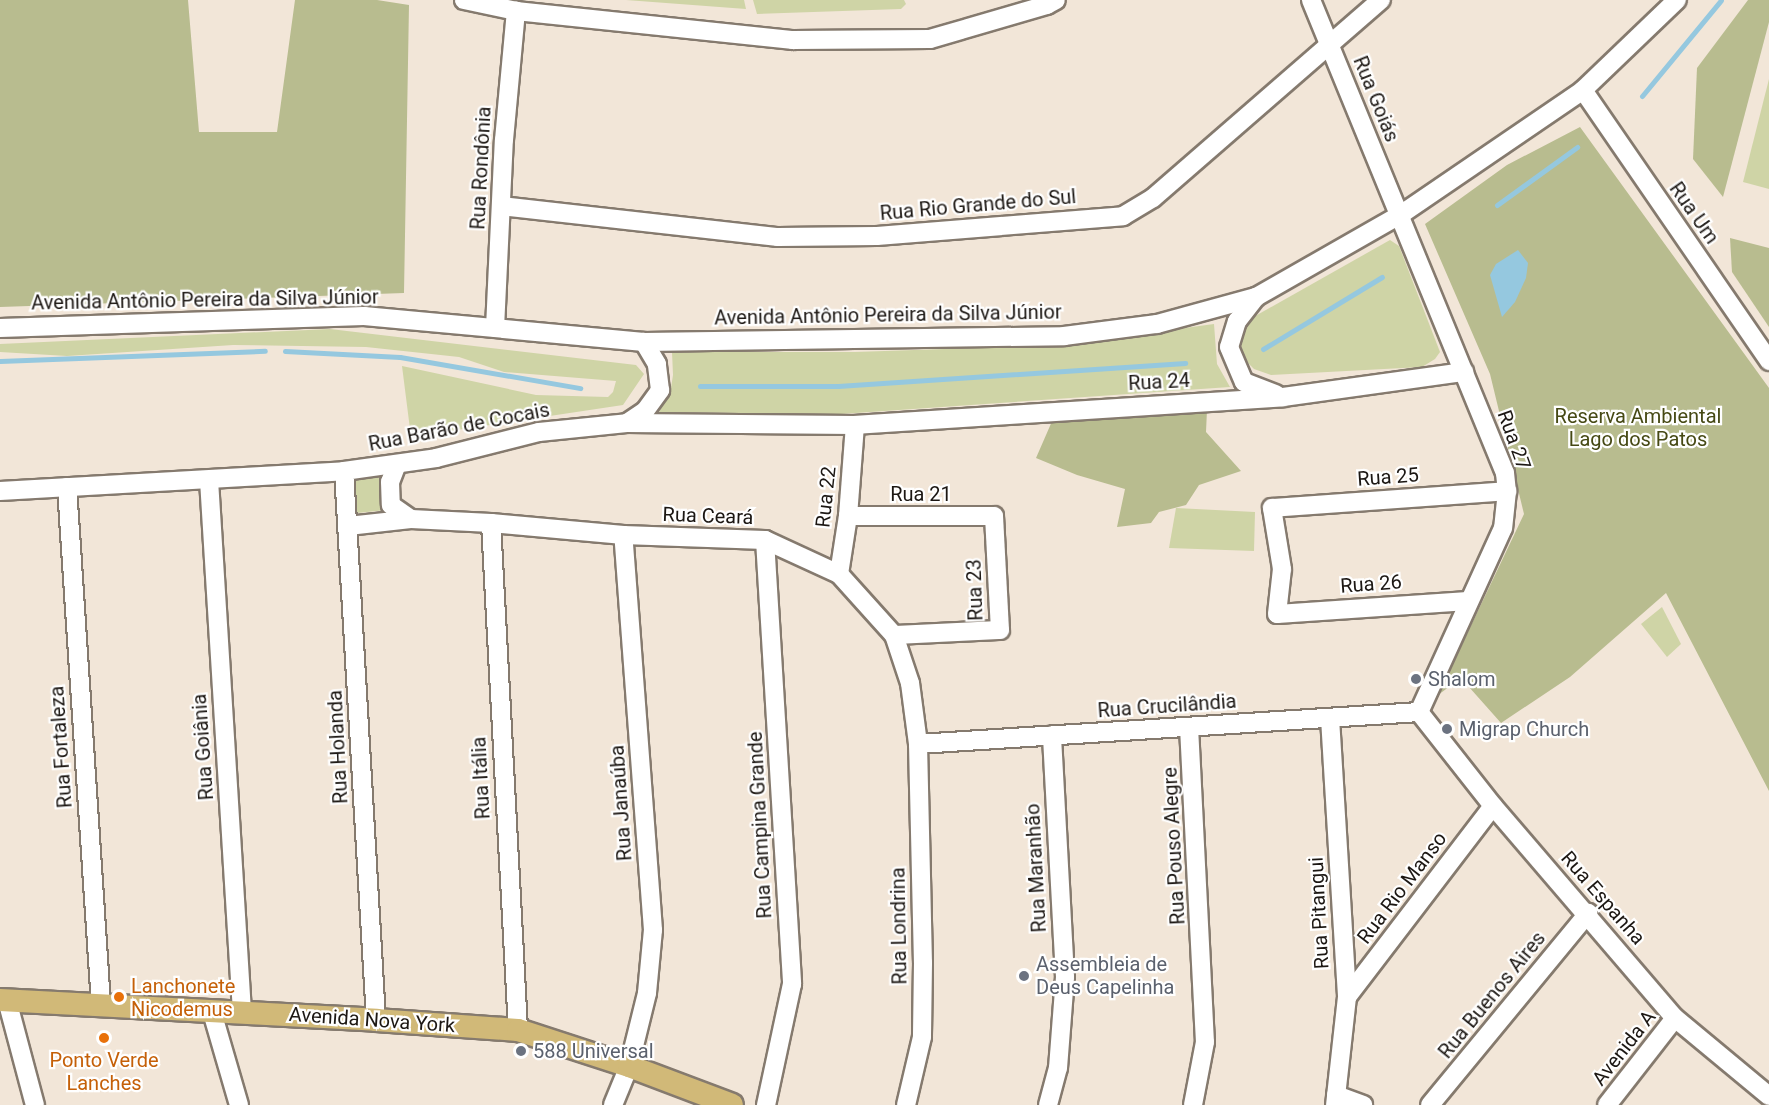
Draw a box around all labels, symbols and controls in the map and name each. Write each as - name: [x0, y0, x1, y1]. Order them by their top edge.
- street label: Rua Goiás: [1348, 53, 1404, 145]
- street label: Rua Rondônia: [466, 106, 496, 230]
- street label: Rua Um: [1664, 178, 1724, 248]
- street label: Rua Rio Grande do Sul: [879, 184, 1077, 226]
- street label: Avenida Antônio Pereira da Silva Júnior: [31, 285, 379, 315]
- street label: Avenida Antônio Pereira da Silva Júnior: [714, 300, 1062, 330]
- street label: Rua 24: [1128, 368, 1190, 396]
- street label: Rua Barão de Cocais: [366, 398, 552, 456]
- park label: Reserva Ambiental Lago dos Patos: [1555, 405, 1721, 452]
- street label: Rua 27: [1492, 407, 1536, 473]
- street label: Rua 25: [1356, 463, 1420, 491]
- street label: Rua 22: [811, 465, 841, 529]
- street label: Rua 21: [890, 482, 952, 506]
- street label: Rua Ceará: [662, 502, 754, 530]
- street label: Rua 23: [962, 559, 988, 621]
- street label: Rua 26: [1339, 570, 1403, 598]
- place label: Shalom: [1428, 667, 1496, 691]
- marker: Shalom: [1409, 672, 1423, 686]
- street label: Rua Fortaleza: [45, 685, 77, 809]
- street label: Rua Crucilândia: [1097, 689, 1237, 723]
- street label: Rua Holanda: [323, 690, 353, 804]
- street label: Rua Goiânia: [187, 693, 219, 801]
- place label: Migrap Church: [1459, 717, 1589, 741]
- marker: Migrap Church: [1440, 722, 1454, 736]
- street label: Rua Campina Grande: [743, 731, 777, 919]
- street label: Rua Itália: [467, 736, 495, 820]
- street label: Rua Janaúba: [605, 744, 637, 862]
- street label: Rua Pouso Alegre: [1158, 767, 1190, 925]
- street label: Rua Maranhão: [1021, 803, 1051, 933]
- street label: Rua Rio Manso: [1352, 827, 1452, 949]
- street label: Rua Espanha: [1556, 846, 1650, 950]
- street label: Rua Pitangui: [1304, 856, 1334, 970]
- street label: Rua Londrina: [886, 867, 912, 985]
- street label: Rua Buenos Aires: [1433, 927, 1551, 1063]
- place label: Assembleia de Deus Capelinha: [1036, 952, 1174, 999]
- marker: Assembleia de Deus Capelinha: [1017, 969, 1031, 983]
- place label: Lanchonete Nicodemus: [131, 974, 235, 1021]
- marker: Lanchonete Nicodemus: [112, 990, 126, 1004]
- street label: Avenida Nova York: [288, 1002, 456, 1038]
- street label: Avenida A: [1587, 1006, 1661, 1090]
- marker: Ponto Verde Lanches: [97, 1031, 111, 1045]
- place label: 588 Universal: [533, 1039, 654, 1063]
- marker: 588 Universal: [514, 1044, 528, 1058]
- place label: Ponto Verde Lanches: [49, 1048, 159, 1095]

